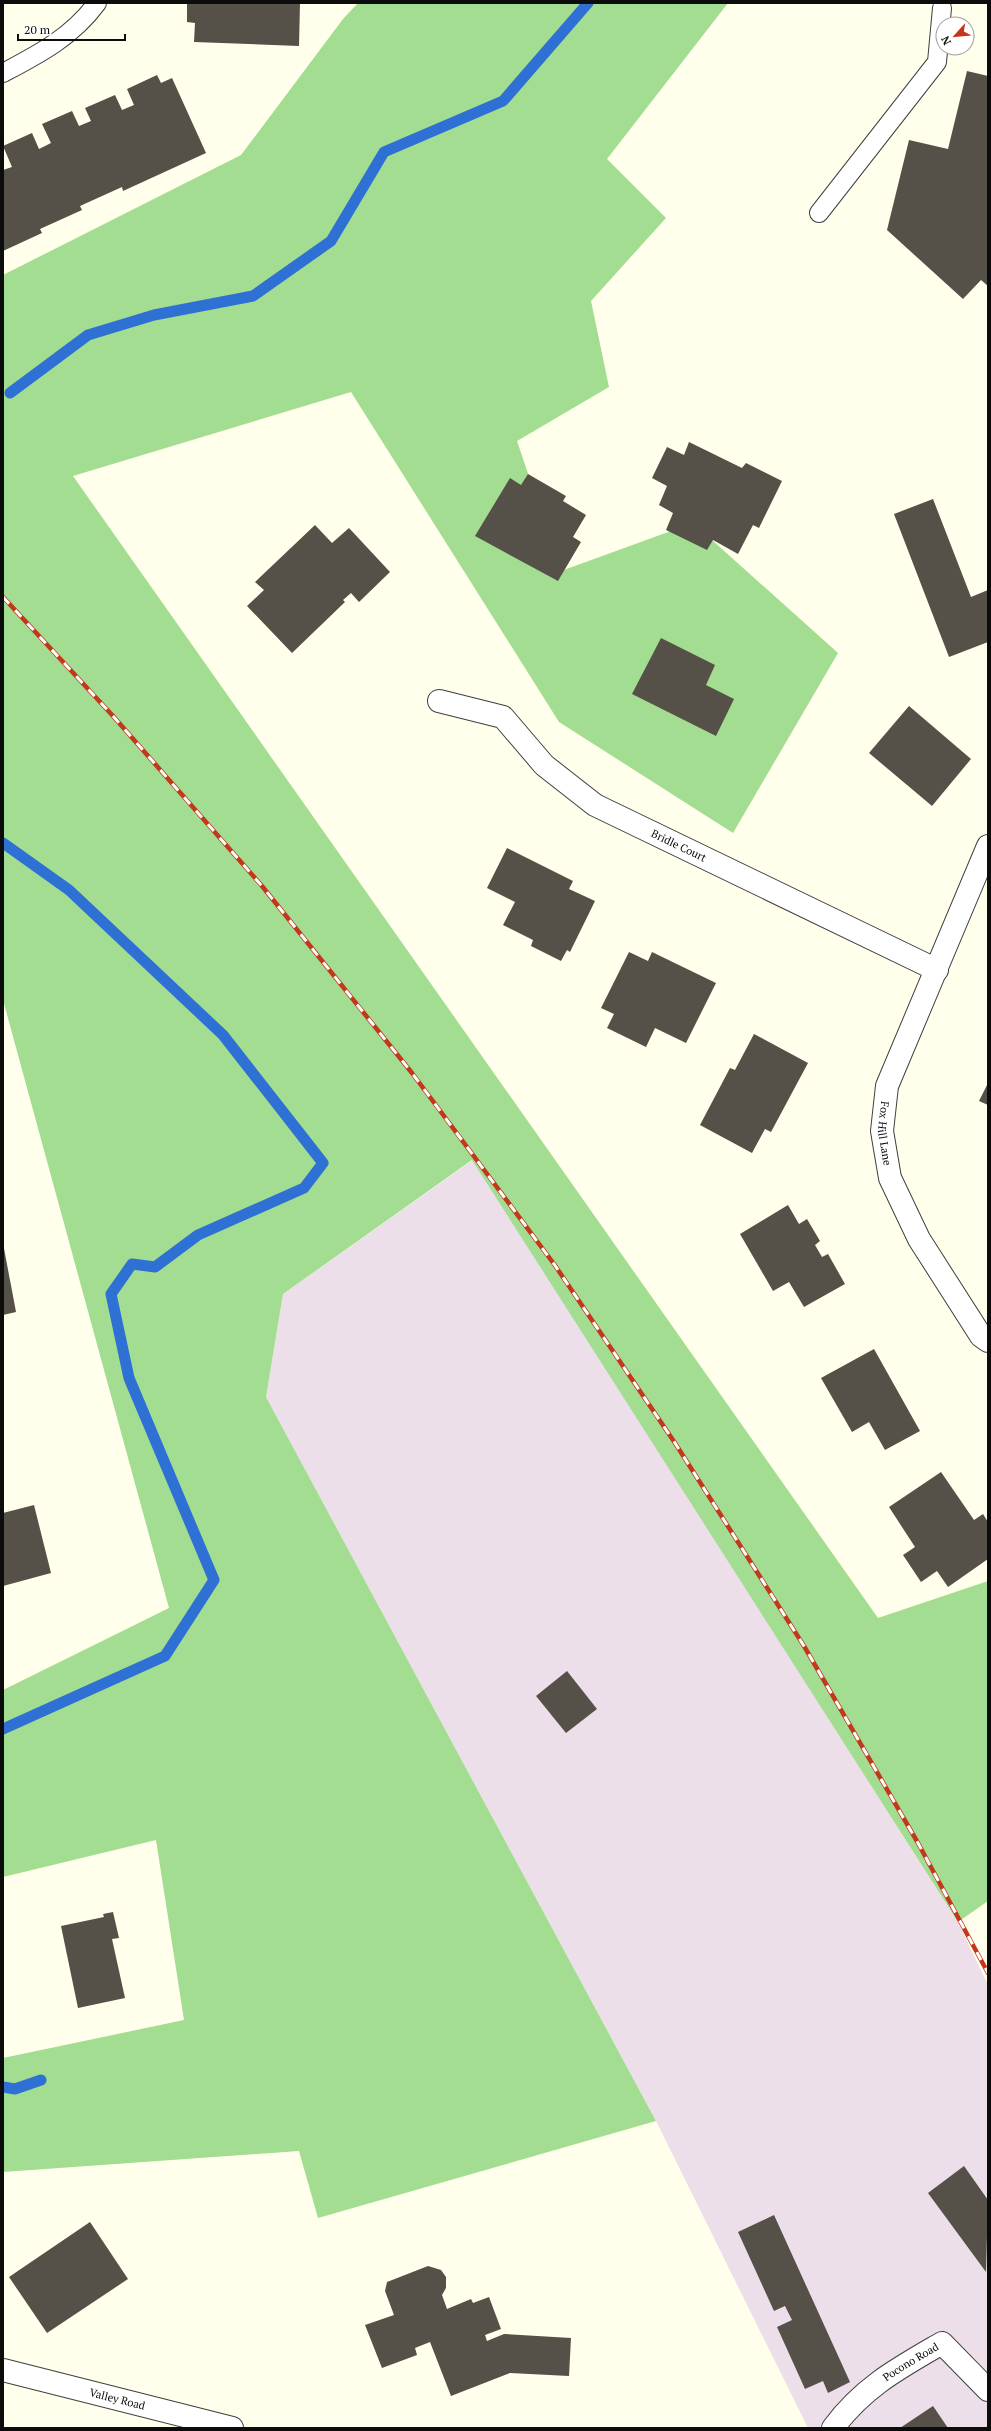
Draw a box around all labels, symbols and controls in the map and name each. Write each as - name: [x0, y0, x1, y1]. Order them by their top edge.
- scale bar: [18, 16, 125, 42]
- north arrow: [935, 16, 975, 56]
- text: 20 m: [24, 22, 51, 37]
- text: N: [938, 33, 954, 47]
- street label: Bridle Court: [649, 826, 709, 865]
- street label: Fox Hill Lane: [875, 1100, 895, 1167]
- street label: Pocono Road: [880, 2339, 941, 2384]
- street label: Valley Road: [88, 2385, 147, 2413]

